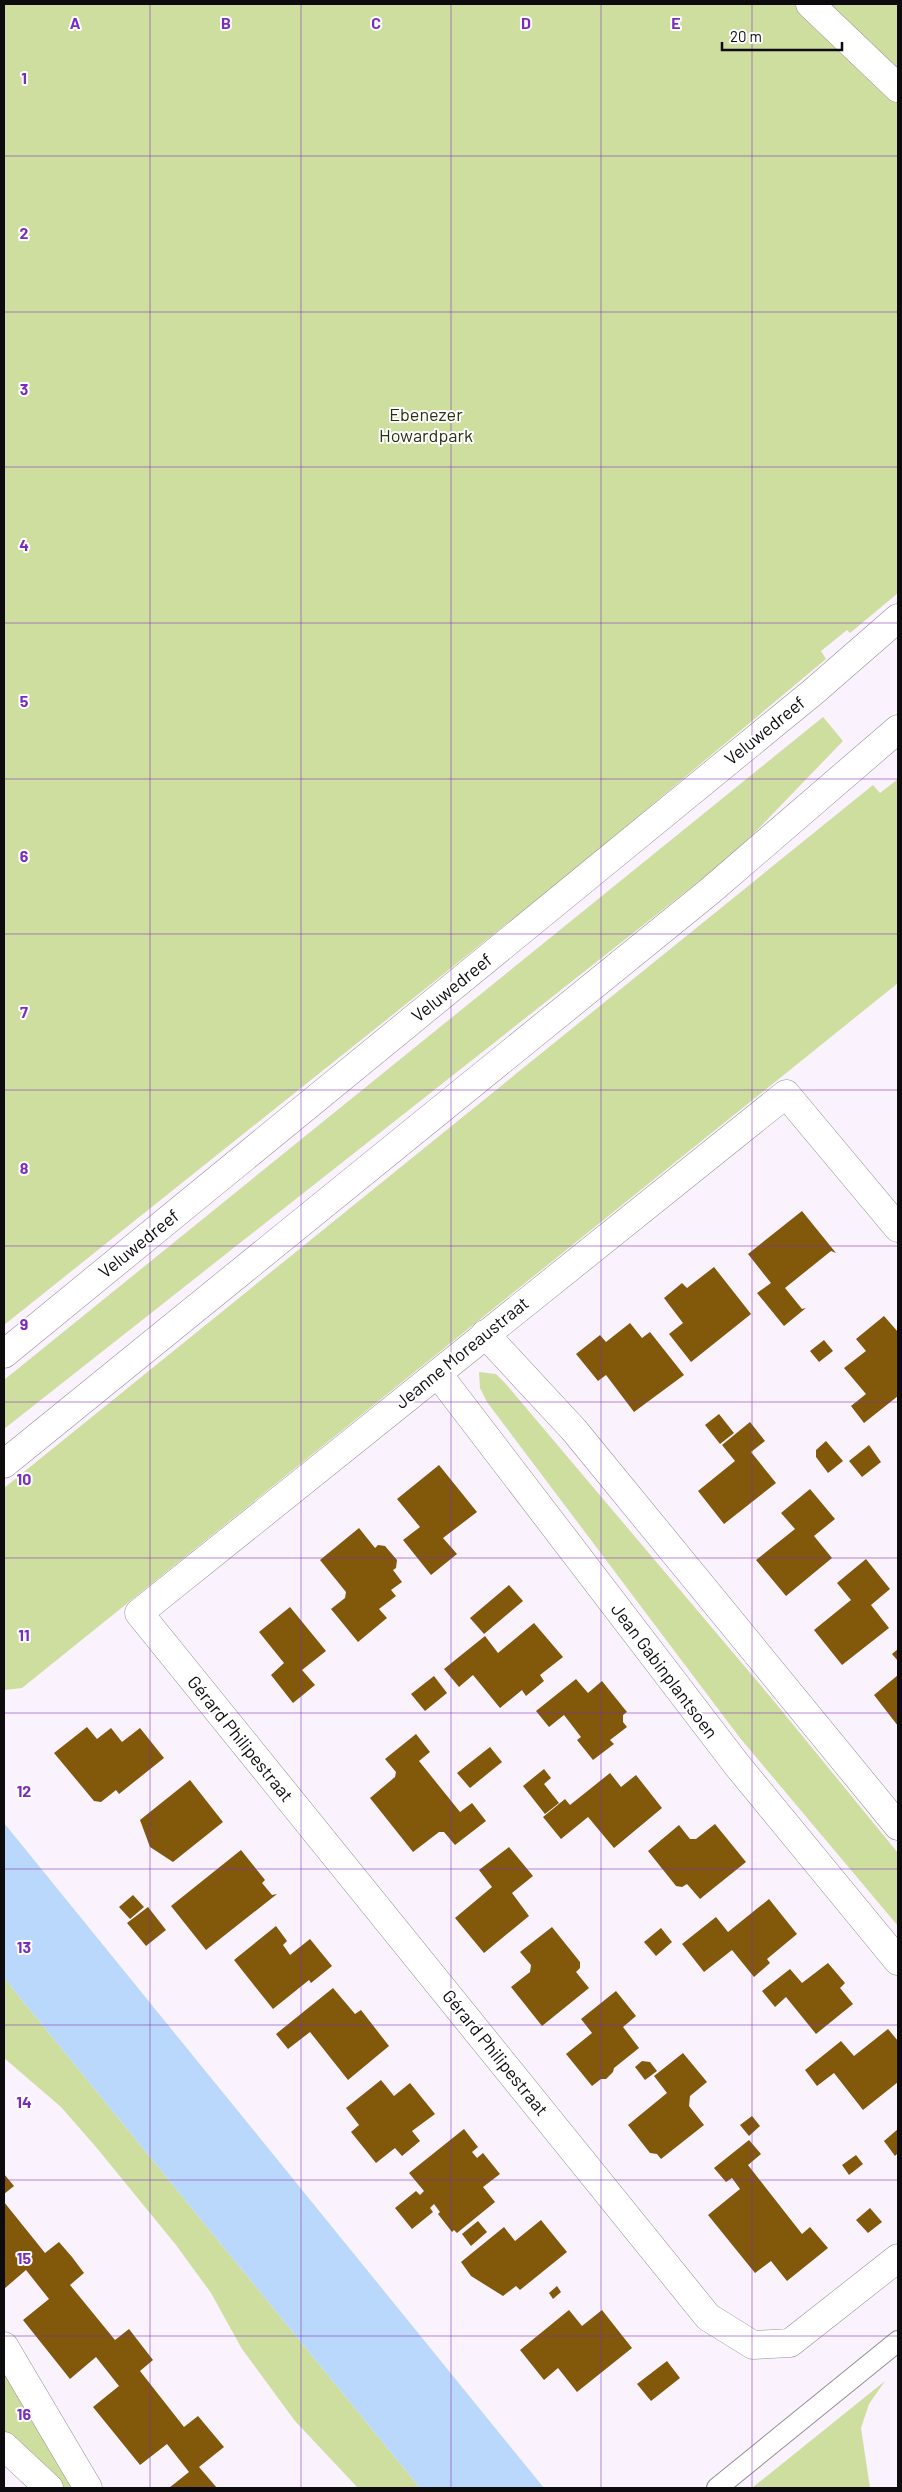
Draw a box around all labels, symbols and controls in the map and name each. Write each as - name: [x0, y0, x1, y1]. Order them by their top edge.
- text: A: [70, 13, 81, 32]
- text: B: [221, 13, 231, 32]
- text: C: [371, 13, 381, 32]
- text: D: [521, 13, 531, 32]
- text: E: [671, 13, 681, 32]
- scale bar: [722, 20, 842, 52]
- text: 20 m: [730, 27, 762, 45]
- text: 1: [21, 68, 27, 87]
- text: 2: [20, 223, 29, 242]
- text: 3: [20, 379, 28, 398]
- park label: Ebenezer Howardpark: [379, 403, 473, 446]
- text: 4: [19, 535, 29, 554]
- text: 5: [20, 691, 29, 710]
- street label: Veluwedreef: [720, 691, 809, 769]
- text: 6: [20, 846, 29, 865]
- street label: Veluwedreef: [407, 948, 496, 1026]
- text: 7: [20, 1002, 28, 1021]
- text: 8: [20, 1158, 29, 1177]
- street label: Veluwedreef: [94, 1204, 183, 1282]
- street label: Jeanne Moreaustraat: [390, 1292, 533, 1413]
- text: 9: [20, 1314, 28, 1333]
- text: 10: [17, 1469, 31, 1488]
- street label: Jean Gabinplantsoen: [607, 1598, 723, 1742]
- text: 11: [18, 1625, 30, 1644]
- street label: Gérard Philipestraat: [183, 1671, 298, 1806]
- text: 12: [17, 1781, 31, 1800]
- text: 13: [17, 1937, 31, 1956]
- street label: Gérard Philipestraat: [438, 1985, 553, 2120]
- text: 14: [16, 2092, 32, 2111]
- text: 15: [17, 2248, 32, 2267]
- text: 16: [17, 2404, 32, 2423]

